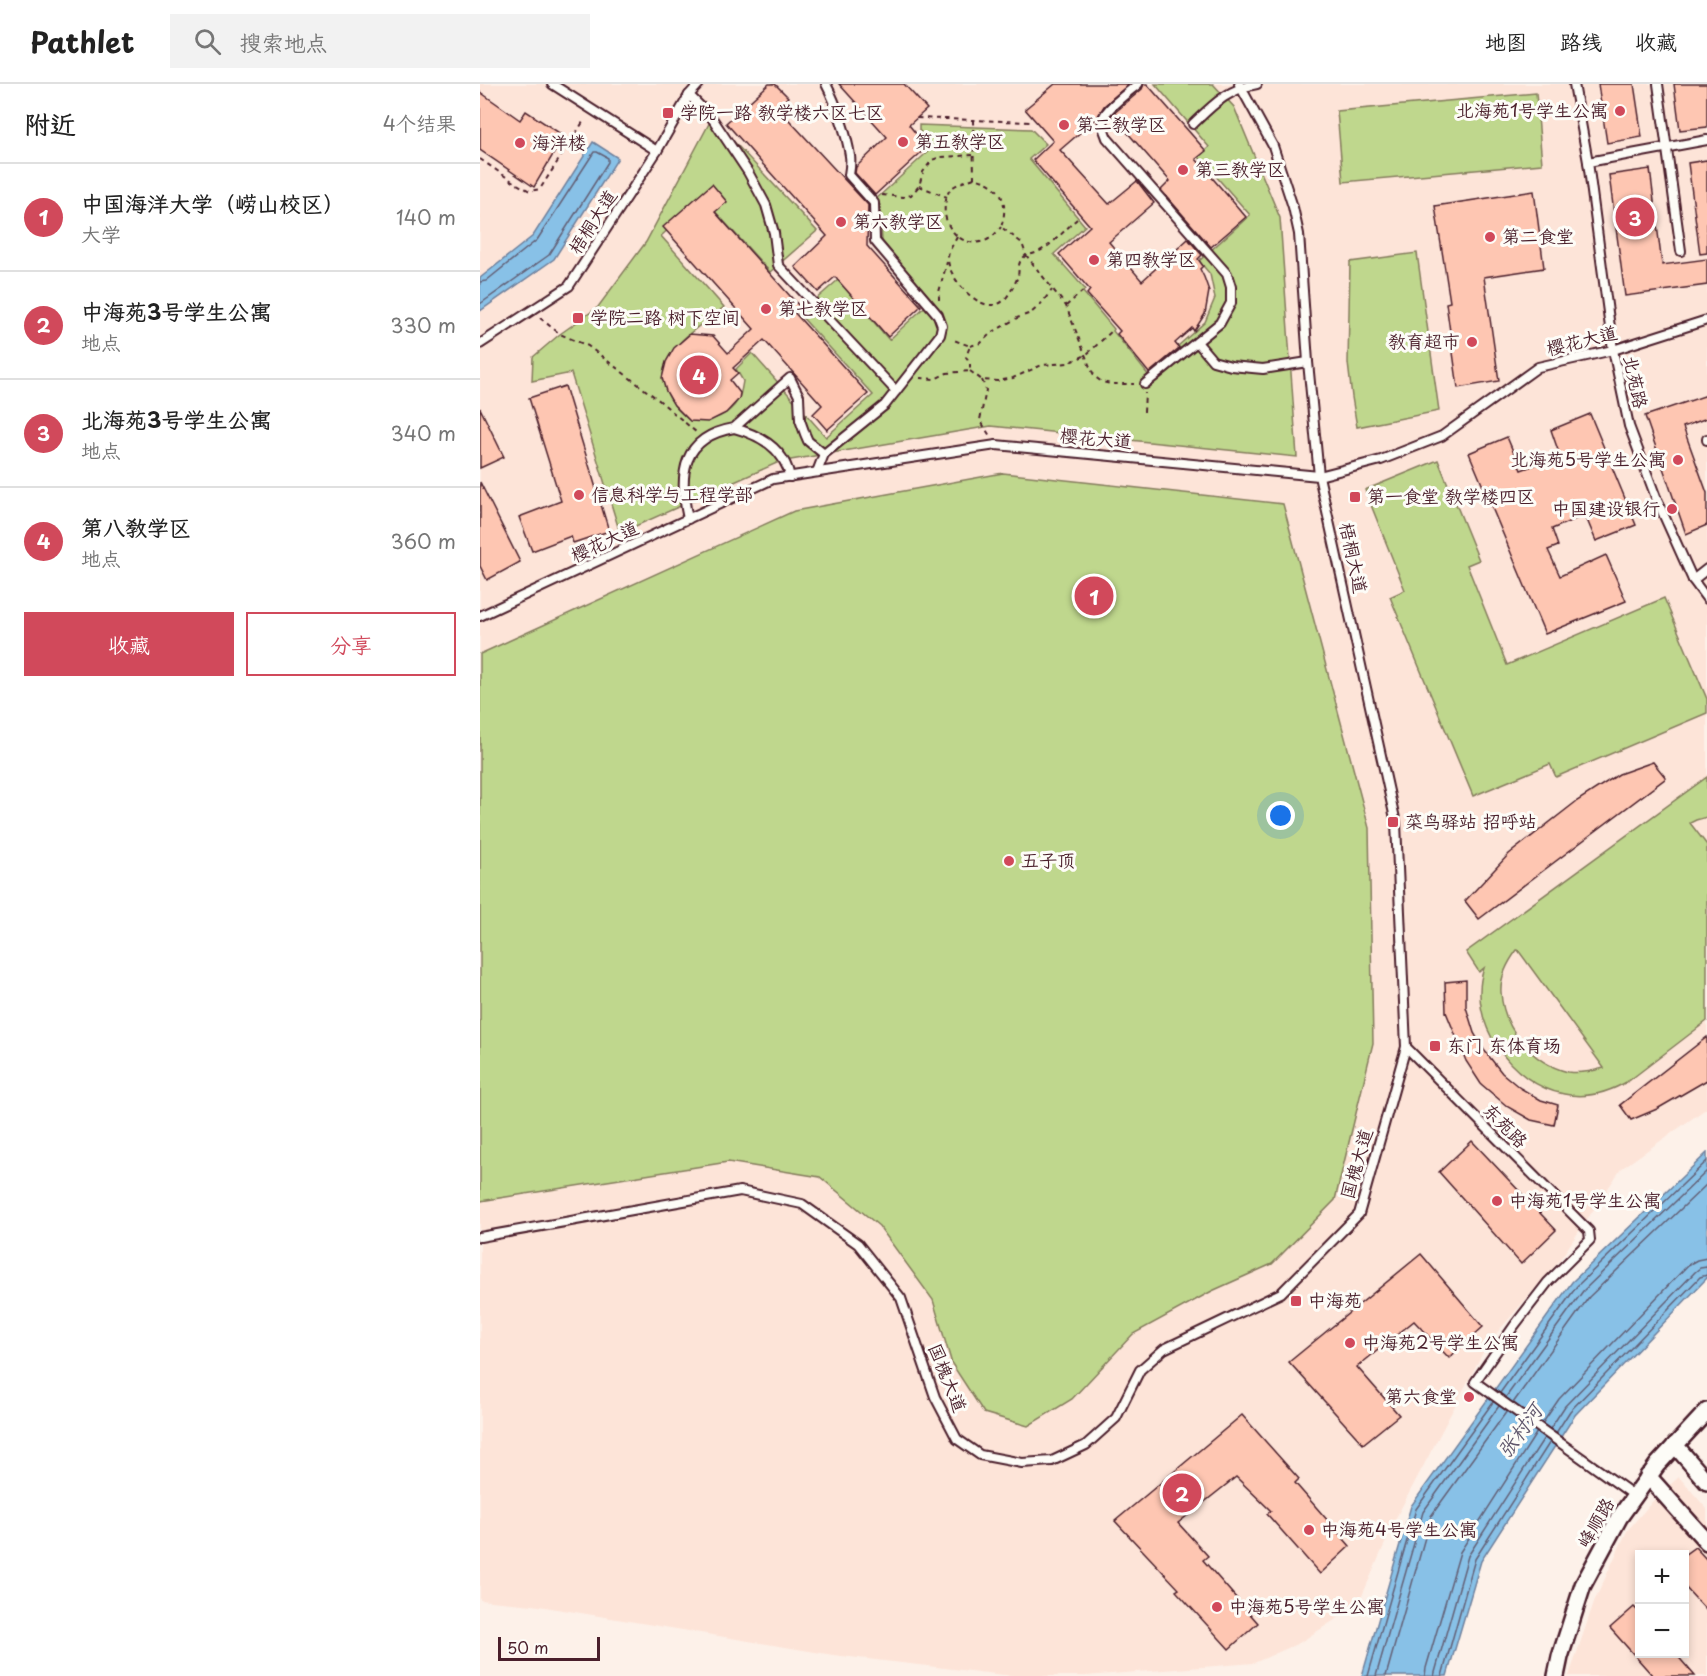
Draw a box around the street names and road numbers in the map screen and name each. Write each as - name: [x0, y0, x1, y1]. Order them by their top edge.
- street label: 梧桐大道: [561, 184, 623, 259]
- street label: 樱花大道: [1543, 318, 1620, 361]
- street label: 北苑路: [1618, 352, 1655, 411]
- street label: 樱花大道: [1059, 421, 1133, 454]
- street label: 樱花大道: [566, 513, 643, 568]
- street label: 梧桐大道: [1334, 520, 1375, 596]
- street label: 东苑路: [1477, 1096, 1535, 1154]
- street label: 国槐大道: [1333, 1125, 1378, 1202]
- street label: 国槐大道: [922, 1339, 974, 1416]
- street label: 峰顺路: [1570, 1492, 1620, 1552]

